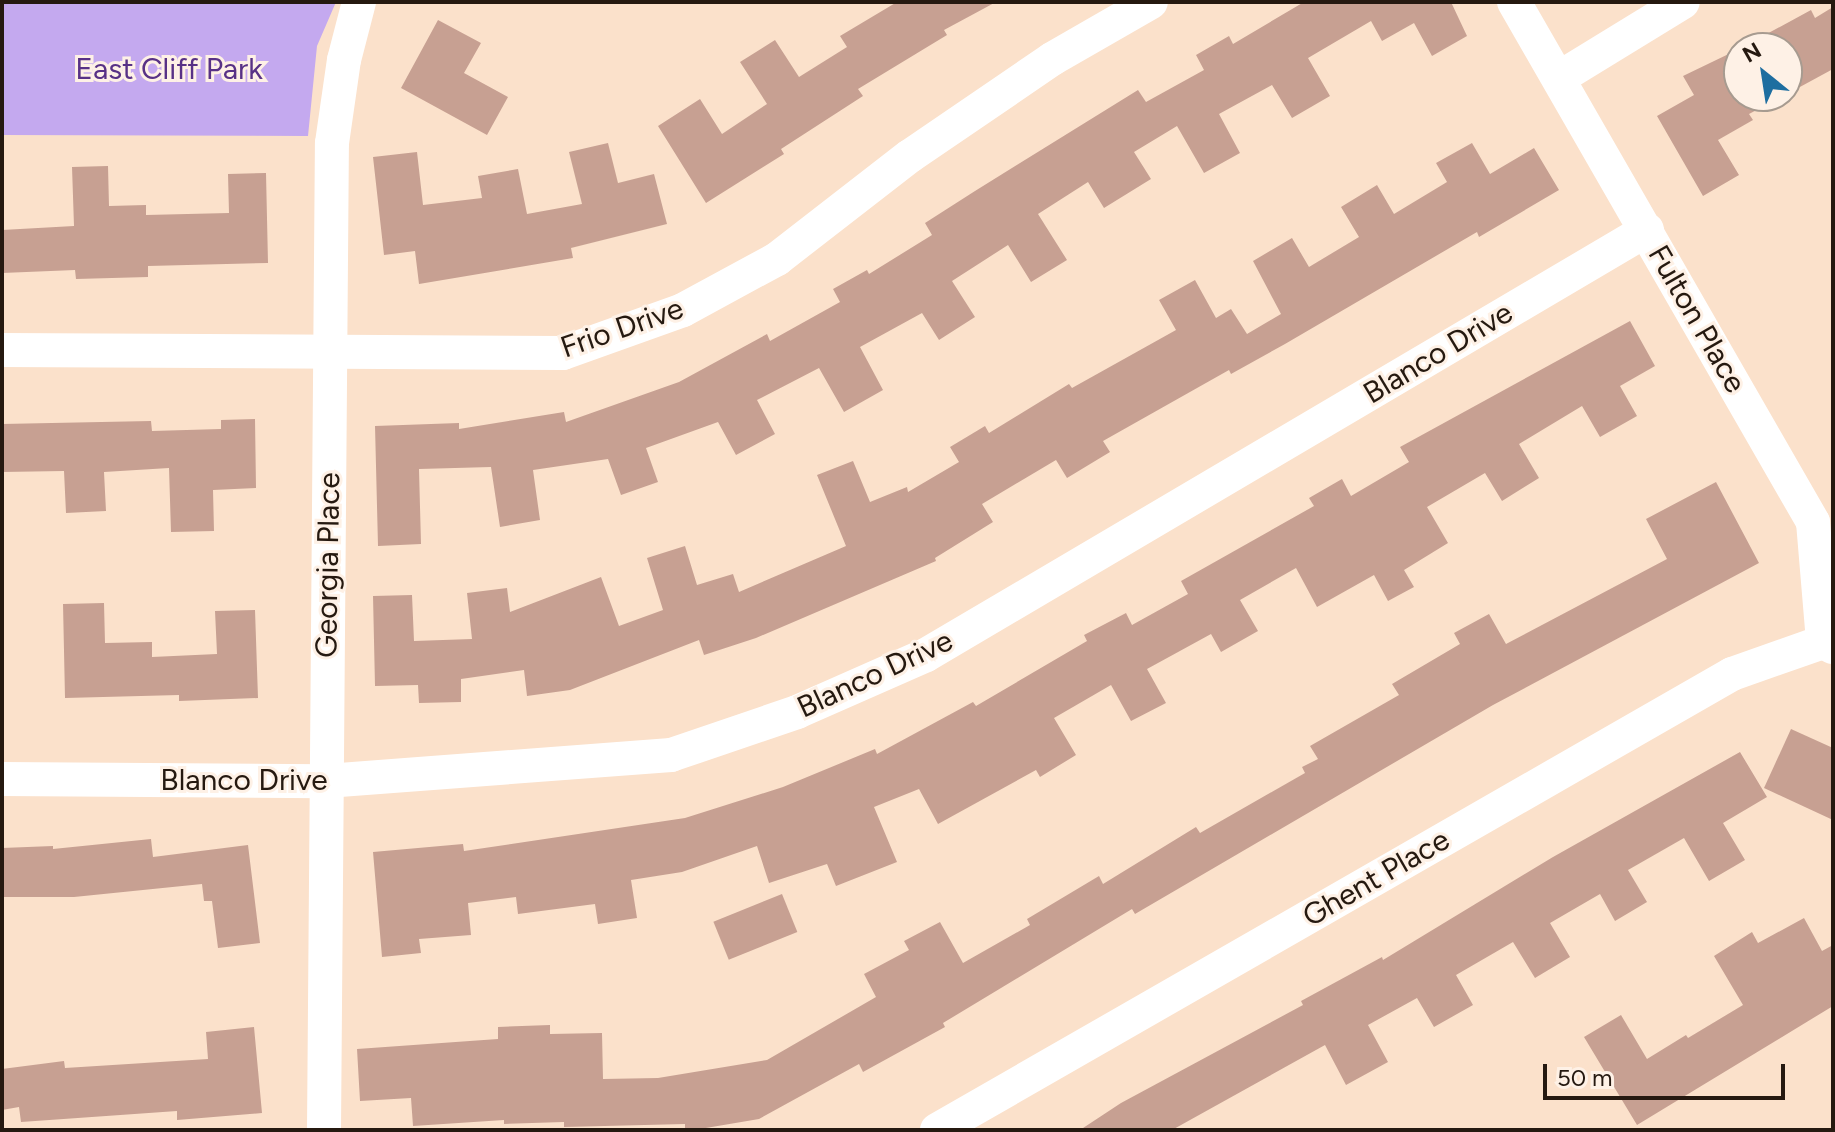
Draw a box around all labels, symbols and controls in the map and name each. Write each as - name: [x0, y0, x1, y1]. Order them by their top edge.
- north arrow: [1723, 32, 1803, 112]
- text: N: [1738, 37, 1766, 68]
- park label: East Cliff Park: [75, 51, 263, 87]
- street label: Fulton Place: [1640, 239, 1754, 399]
- street label: Frio Drive: [556, 290, 688, 366]
- street label: Blanco Drive: [1357, 294, 1519, 412]
- street label: Georgia Place: [308, 472, 348, 658]
- street label: Blanco Drive: [792, 622, 958, 726]
- street label: Blanco Drive: [160, 762, 328, 798]
- street label: Ghent Place: [1296, 822, 1456, 934]
- scale bar: [1547, 1048, 1789, 1098]
- text: 50 m: [1557, 1063, 1613, 1092]

